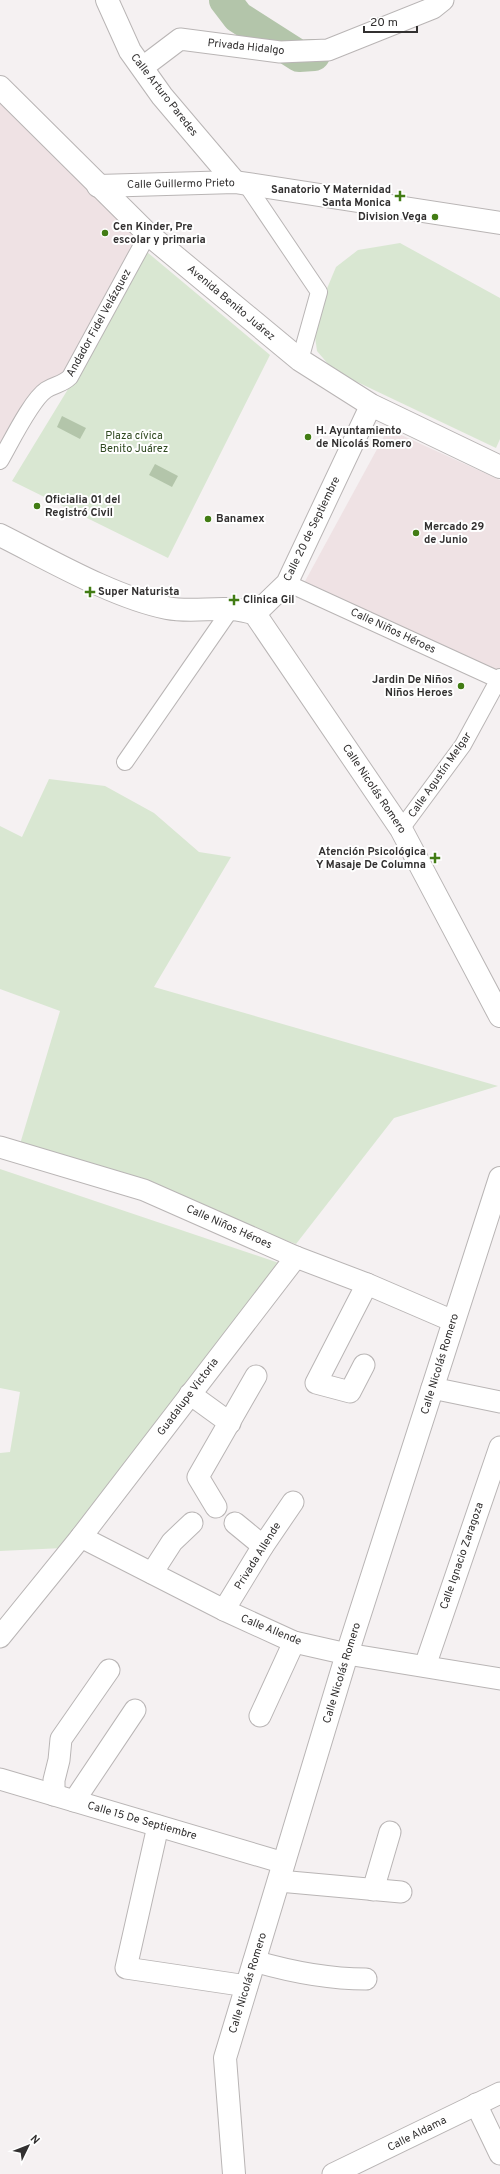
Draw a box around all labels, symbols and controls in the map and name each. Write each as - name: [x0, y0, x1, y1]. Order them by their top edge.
- scale bar: [364, 8, 417, 34]
- text: 20 m: [370, 15, 398, 31]
- street label: Privada Hidalgo: [207, 36, 285, 58]
- street label: Calle Arturo Paredes: [127, 51, 201, 139]
- street label: Calle Guillermo Prieto: [127, 176, 235, 192]
- place label: Sanatorio Y Maternidad Santa Monica: [271, 183, 391, 210]
- marker: Sanatorio Y Maternidad Santa Monica: [394, 190, 406, 202]
- place label: Division Vega: [358, 210, 427, 224]
- marker: Division Vega: [430, 212, 440, 222]
- place label: Cen Kinder, Pre escolar y primaria: [113, 220, 206, 247]
- marker: Cen Kinder, Pre escolar y primaria: [100, 228, 110, 238]
- street label: Avenida Benito Juárez: [184, 262, 278, 344]
- street label: Andador Fidel Velázquez: [64, 267, 134, 379]
- place label: H. Ayuntamiento de Nicolás Romero: [316, 424, 412, 451]
- park label: Plaza cívica Benito Juárez: [100, 429, 168, 456]
- marker: H. Ayuntamiento de Nicolás Romero: [303, 432, 313, 442]
- street label: Calle 20 de Septiembre: [281, 474, 344, 584]
- place label: Oficialia 01 del Registró Civil: [45, 493, 120, 520]
- marker: Oficialia 01 del Registró Civil: [32, 501, 42, 511]
- place label: Banamex: [216, 512, 265, 526]
- marker: Banamex: [203, 514, 213, 524]
- place label: Mercado 29 de Junio: [424, 520, 485, 547]
- marker: Mercado 29 de Junio: [411, 528, 421, 538]
- place label: Super Naturista: [98, 585, 179, 599]
- marker: Super Naturista: [85, 587, 95, 597]
- place label: Clinica Gil: [243, 593, 295, 607]
- marker: Clinica Gil: [228, 594, 240, 606]
- street label: Calle Niños Héroes: [348, 605, 438, 657]
- place label: Jardin De Niños Niños Heroes: [372, 673, 453, 700]
- marker: Jardin De Niños Niños Heroes: [456, 681, 466, 691]
- street label: Calle Agustín Melgar: [405, 729, 475, 821]
- street label: Calle Nicolás Romero: [339, 742, 409, 836]
- place label: Atención Psicológica Y Masaje De Columna: [316, 845, 426, 872]
- marker: Atención Psicológica Y Masaje De Columna: [429, 852, 441, 864]
- street label: Calle Niños Héroes: [184, 1202, 274, 1252]
- street label: Calle Nicolás Romero: [418, 1312, 462, 1416]
- street label: Guadalupe Victoria: [154, 1355, 222, 1439]
- street label: Calle Ignacio Zaragoza: [437, 1500, 487, 1611]
- street label: Privada Allende: [232, 1520, 284, 1592]
- street label: Calle Allende: [238, 1611, 304, 1649]
- street label: Calle Nicolás Romero: [320, 1621, 364, 1725]
- street label: Calle 15 De Septiembre: [86, 1799, 198, 1843]
- street label: Calle Nicolás Romero: [226, 1931, 270, 2035]
- street label: Calle Aldama: [385, 2113, 449, 2155]
- north arrow: [8, 2126, 48, 2166]
- text: N: [27, 2132, 42, 2148]

